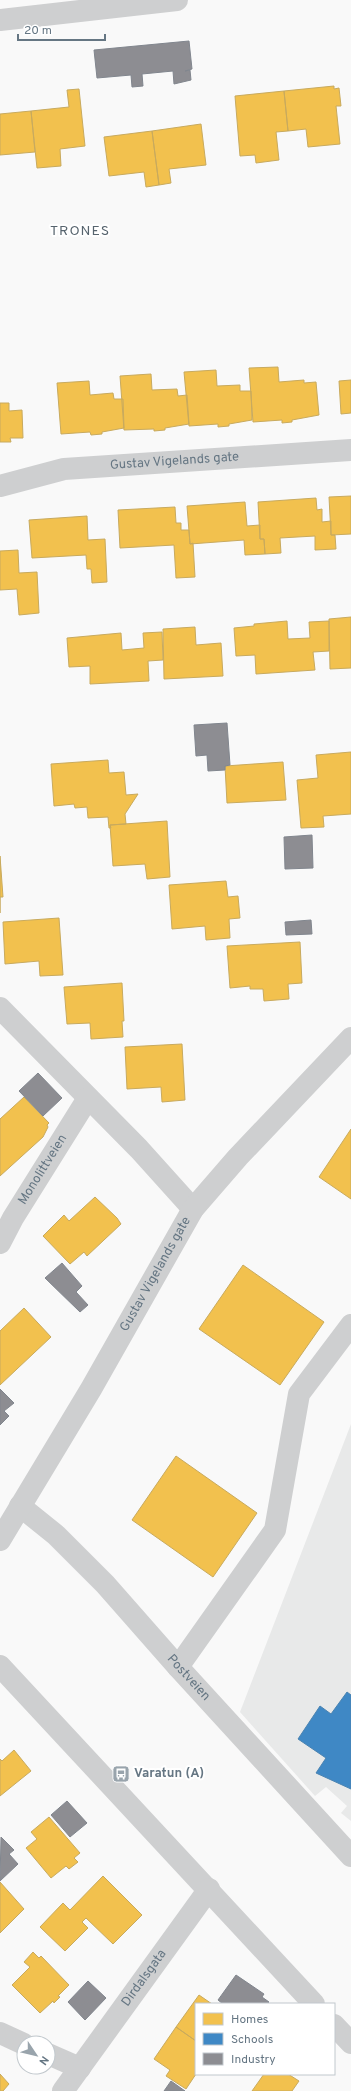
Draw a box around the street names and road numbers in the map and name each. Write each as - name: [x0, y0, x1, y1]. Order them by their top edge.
- street label: Gustav Vigelands gate: [109, 449, 240, 474]
- street label: Monolittveien: [15, 1132, 71, 1208]
- street label: Gustav Vigelands gate: [117, 1214, 195, 1335]
- street label: Postveien: [163, 1651, 213, 1705]
- street label: Dirdalsgata: [119, 1947, 170, 2010]

